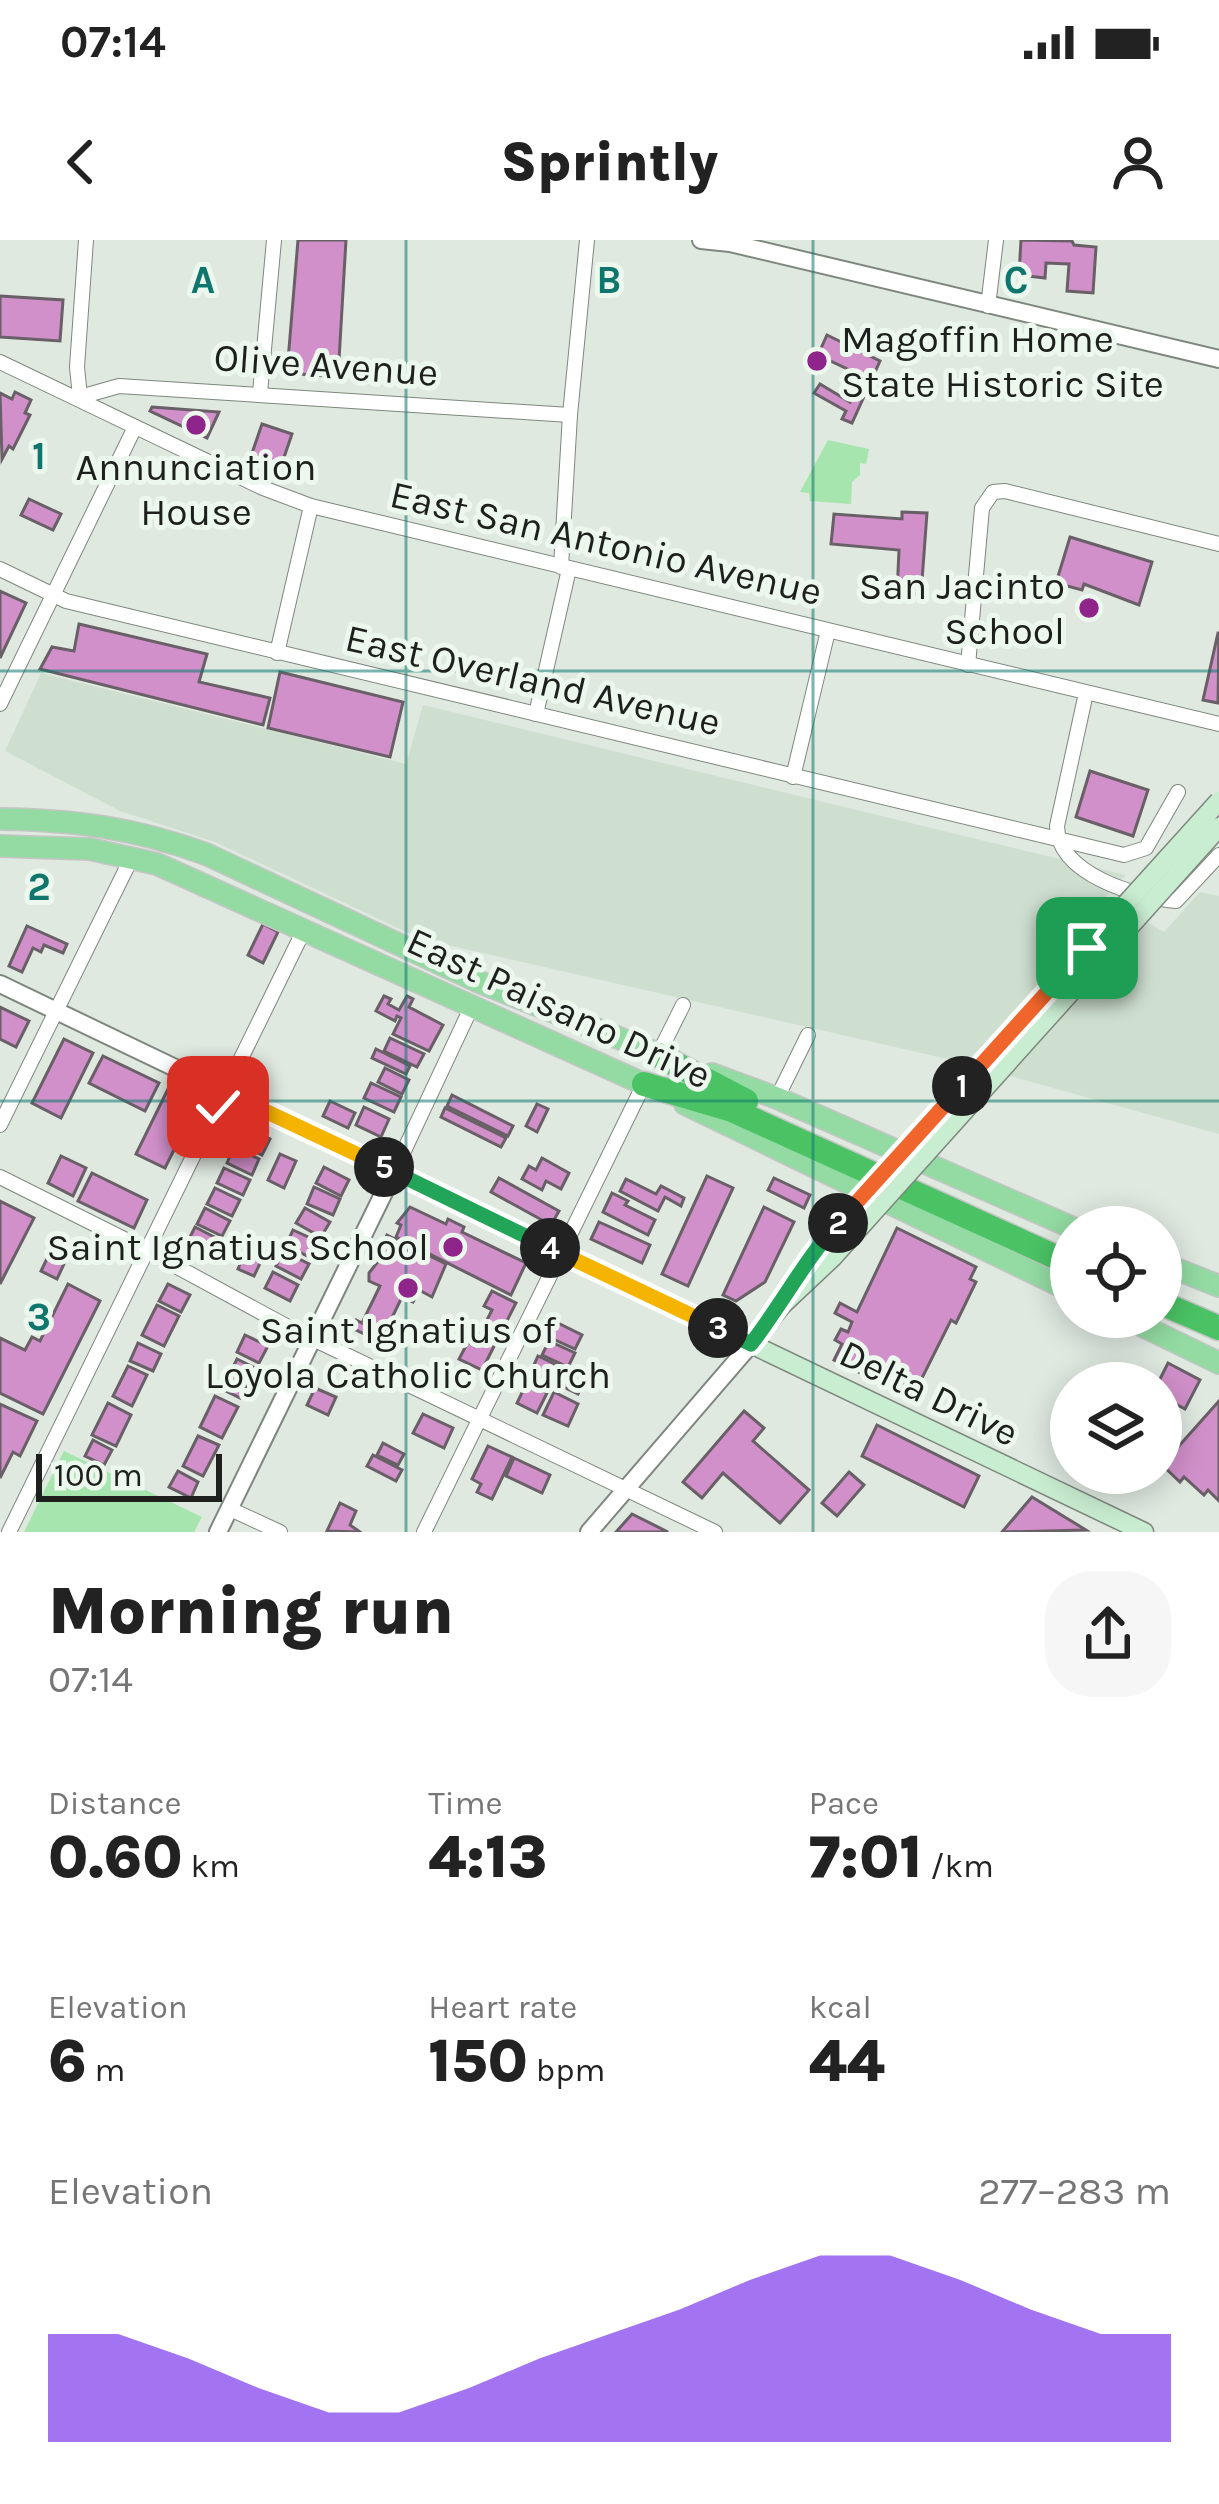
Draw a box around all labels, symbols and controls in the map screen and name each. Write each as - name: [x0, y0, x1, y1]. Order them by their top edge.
- text: 07:14: [60, 16, 166, 68]
- icon: back: [48, 129, 114, 195]
- icon: person: [1105, 129, 1171, 195]
- text: Sprintly: [501, 130, 718, 194]
- text: A: [191, 257, 215, 303]
- text: B: [596, 257, 622, 303]
- text: C: [1004, 257, 1028, 303]
- place label: Magoffin Home State Historic Site: [841, 316, 1164, 407]
- street label: Olive Avenue: [212, 334, 440, 396]
- marker: Magoffin Home State Historic Site: [804, 348, 830, 374]
- marker: Annunciation House: [183, 412, 209, 438]
- text: 1: [32, 433, 46, 479]
- place label: Annunciation House: [76, 444, 316, 535]
- street label: East San Antonio Avenue: [386, 471, 826, 615]
- place label: San Jacinto School: [859, 563, 1065, 654]
- marker: San Jacinto School: [1076, 595, 1102, 621]
- street label: East Overland Avenue: [341, 614, 725, 746]
- text: 2: [27, 864, 51, 910]
- pin: [1036, 897, 1138, 999]
- icon: arrive: [1054, 915, 1120, 981]
- street label: East Paisano Drive: [400, 917, 718, 1099]
- pin: [167, 1056, 269, 1158]
- pin: 1: [932, 1056, 992, 1116]
- text: 1: [956, 1067, 968, 1105]
- icon: check: [185, 1074, 251, 1140]
- pin: 5: [354, 1137, 414, 1197]
- text: 5: [374, 1148, 394, 1186]
- pin: 2: [808, 1193, 868, 1253]
- text: 2: [828, 1204, 848, 1242]
- map controls: [1050, 1206, 1182, 1494]
- button: locate: [1050, 1206, 1182, 1338]
- pin: 4: [520, 1218, 580, 1278]
- place label: Saint Ignatius School: [46, 1224, 429, 1270]
- text: 4: [540, 1229, 560, 1267]
- marker: Saint Ignatius School: [440, 1234, 466, 1260]
- marker: Saint Ignatius of Loyola Catholic Church: [395, 1275, 421, 1301]
- text: 3: [27, 1294, 51, 1340]
- pin: 3: [688, 1298, 748, 1358]
- place label: Saint Ignatius of Loyola Catholic Church: [205, 1307, 611, 1398]
- text: 3: [708, 1309, 728, 1347]
- street label: Delta Drive: [832, 1330, 1026, 1456]
- button: layers: [1050, 1362, 1182, 1494]
- scale bar: [36, 1448, 222, 1501]
- text: 100 m: [54, 1456, 143, 1494]
- button: share: [1045, 1571, 1171, 1697]
- text: Morning run: [48, 1572, 454, 1650]
- text: 07:14: [48, 1656, 133, 1702]
- text: Distance: [48, 1784, 181, 1822]
- text: Time: [428, 1784, 503, 1822]
- text: Pace: [809, 1784, 879, 1822]
- text: 0.60: [48, 1822, 183, 1892]
- text: 4:13: [428, 1822, 547, 1892]
- text: 7:01: [809, 1822, 922, 1892]
- text: km: [183, 1847, 240, 1885]
- text: /km: [922, 1847, 994, 1885]
- text: Elevation: [48, 1988, 188, 2026]
- text: Heart rate: [428, 1988, 577, 2026]
- text: kcal: [809, 1988, 872, 2026]
- text: 6: [48, 2026, 87, 2096]
- text: 150: [428, 2026, 528, 2096]
- text: 44: [809, 2026, 885, 2096]
- text: m: [87, 2051, 125, 2089]
- text: bpm: [528, 2051, 605, 2089]
- text: Elevation: [48, 2168, 213, 2214]
- text: 277–283 m: [978, 2168, 1171, 2214]

